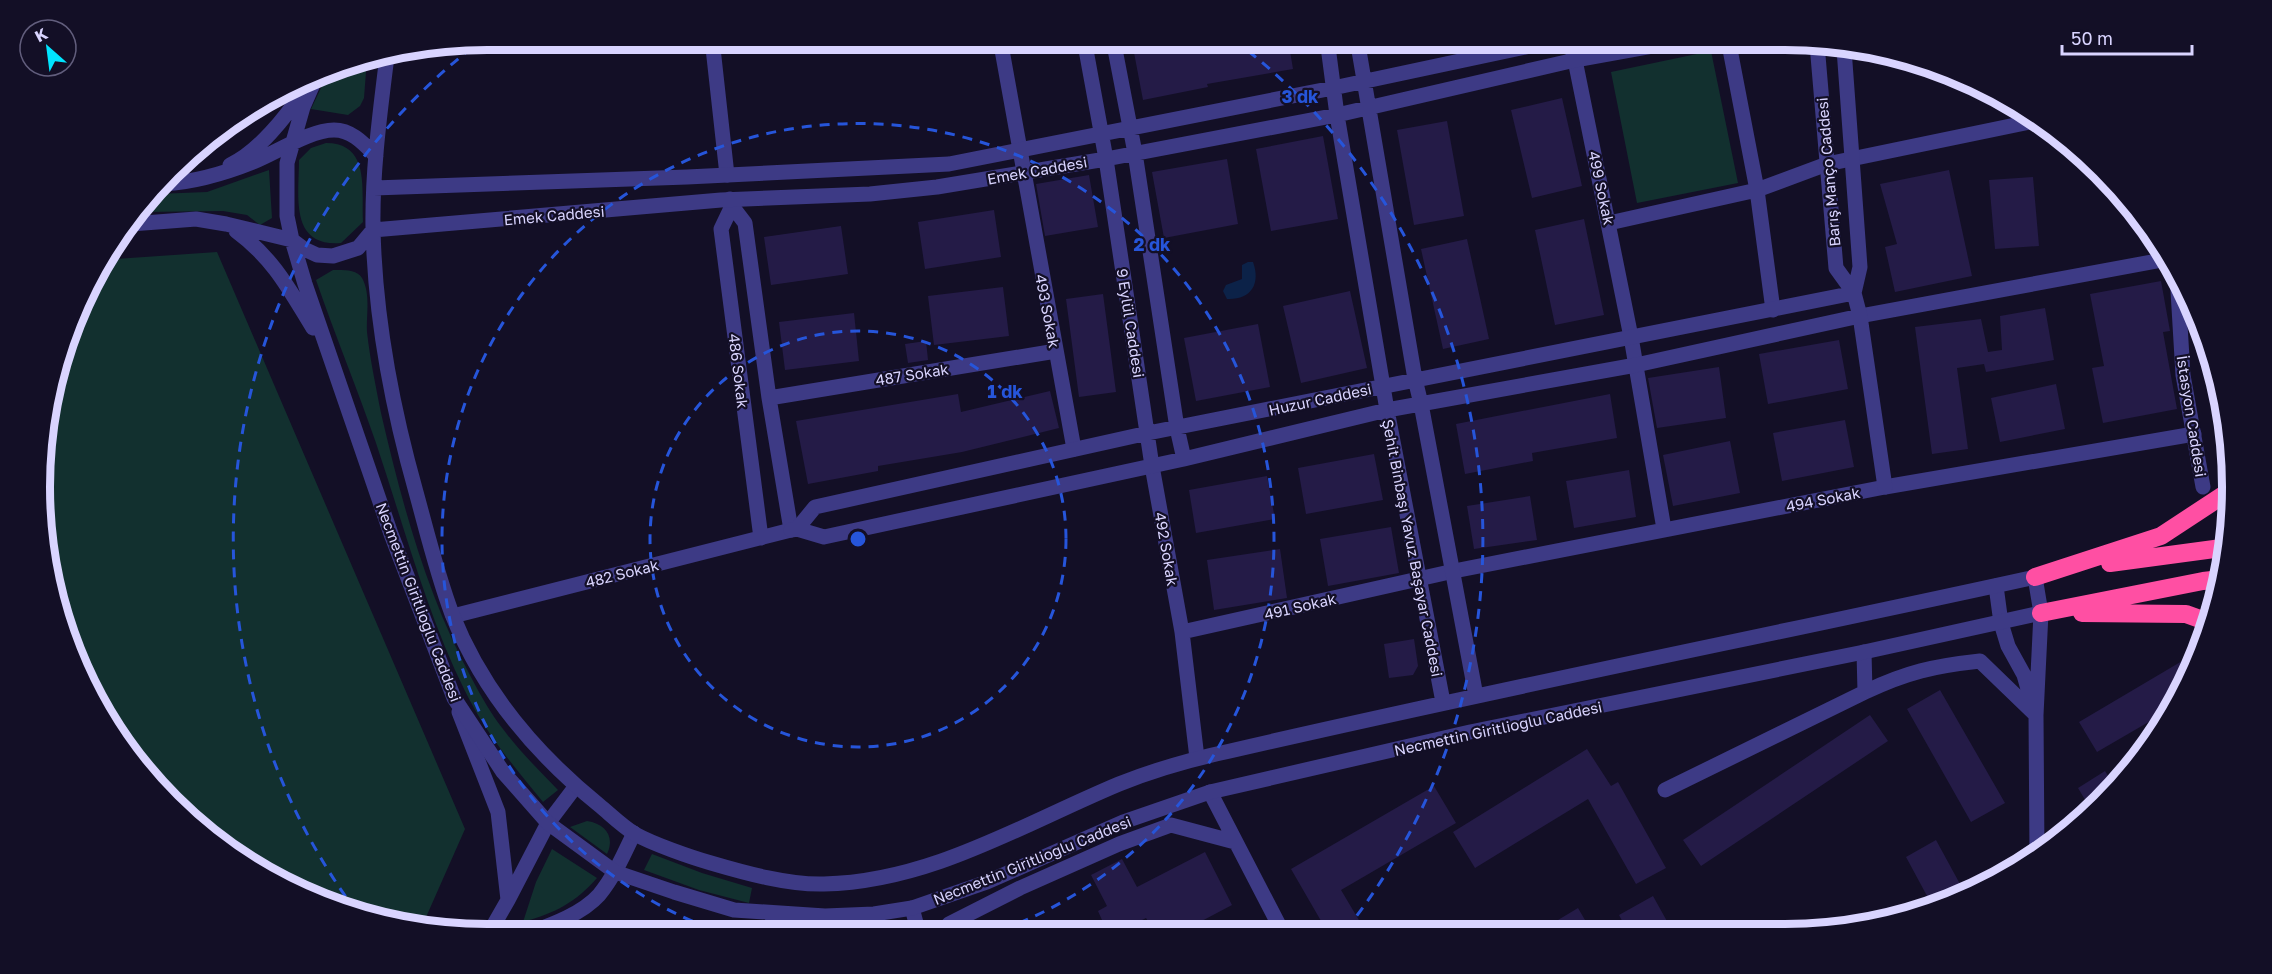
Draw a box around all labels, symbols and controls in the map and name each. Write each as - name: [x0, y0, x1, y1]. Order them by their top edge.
- north arrow: [18, 18, 78, 78]
- scale bar: [2062, 18, 2192, 56]
- text: K: [31, 23, 51, 46]
- text: 50 m: [2071, 27, 2113, 49]
- text: 3 dk: [1282, 85, 1319, 107]
- street label: Barış Manço Caddesi: [1813, 97, 1843, 247]
- street label: 499 Sokak: [1585, 149, 1619, 227]
- street label: Emek Caddesi: [986, 152, 1088, 188]
- street label: Emek Caddesi: [503, 202, 605, 228]
- text: 2 dk: [1134, 233, 1171, 255]
- street label: 9 Eylül Caddesi: [1113, 267, 1149, 379]
- street label: 493 Sokak: [1032, 273, 1064, 350]
- street label: 486 Sokak: [725, 333, 753, 410]
- street label: İstasyon Caddesi: [2173, 354, 2211, 478]
- street label: 487 Sokak: [874, 359, 950, 389]
- street label: Huzur Caddesi: [1267, 379, 1373, 419]
- text: 1 dk: [987, 380, 1023, 402]
- street label: Şehit Binbaşı Yavuz Başayar Caddesi: [1379, 418, 1447, 678]
- street label: 494 Sokak: [1784, 483, 1862, 515]
- street label: Necmettin Giritlioğlu Caddesi: [373, 500, 465, 704]
- street label: 492 Sokak: [1152, 511, 1182, 588]
- centre of rings: [848, 529, 868, 549]
- street label: 482 Sokak: [584, 555, 661, 591]
- street label: 491 Sokak: [1262, 589, 1338, 623]
- street label: Necmettin Giritlioğlu Caddesi: [1392, 697, 1604, 759]
- street label: Necmettin Giritlioğlu Caddesi: [930, 812, 1134, 908]

